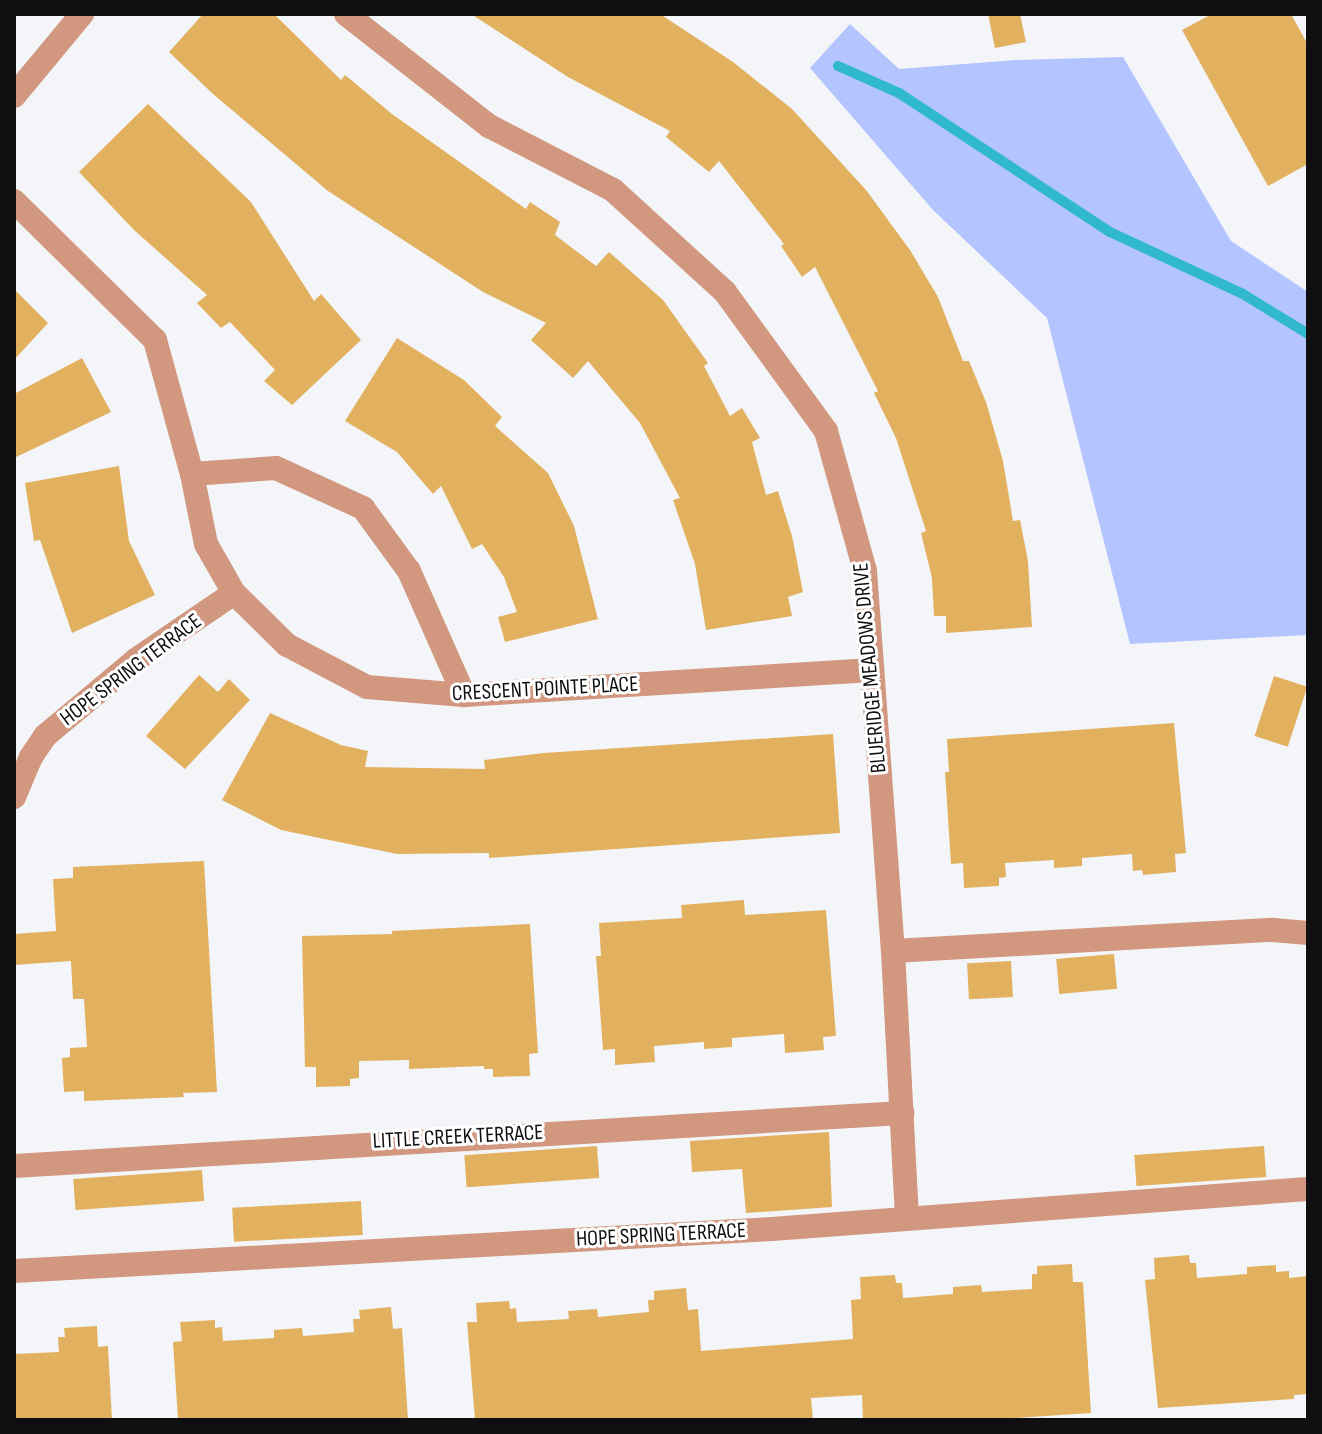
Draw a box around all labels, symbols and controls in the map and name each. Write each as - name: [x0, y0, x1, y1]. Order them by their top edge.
- street label: BLUERIDGE MEADOWS DRIVE: [848, 562, 892, 774]
- street label: HOPE SPRING TERRACE: [55, 608, 207, 732]
- street label: CRESCENT POINTE PLACE: [451, 671, 639, 707]
- street label: LITTLE CREEK TERRACE: [372, 1119, 544, 1155]
- street label: HOPE SPRING TERRACE: [575, 1217, 747, 1253]

